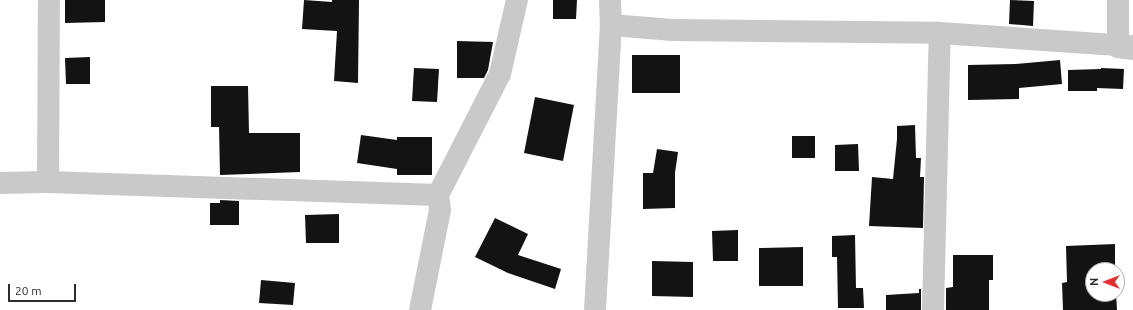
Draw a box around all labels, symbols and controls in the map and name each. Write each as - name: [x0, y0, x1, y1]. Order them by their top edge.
- north arrow: [1085, 262, 1125, 302]
- scale bar: [10, 276, 78, 302]
- text: N: [1088, 278, 1100, 286]
- text: 20 m: [15, 284, 42, 297]

